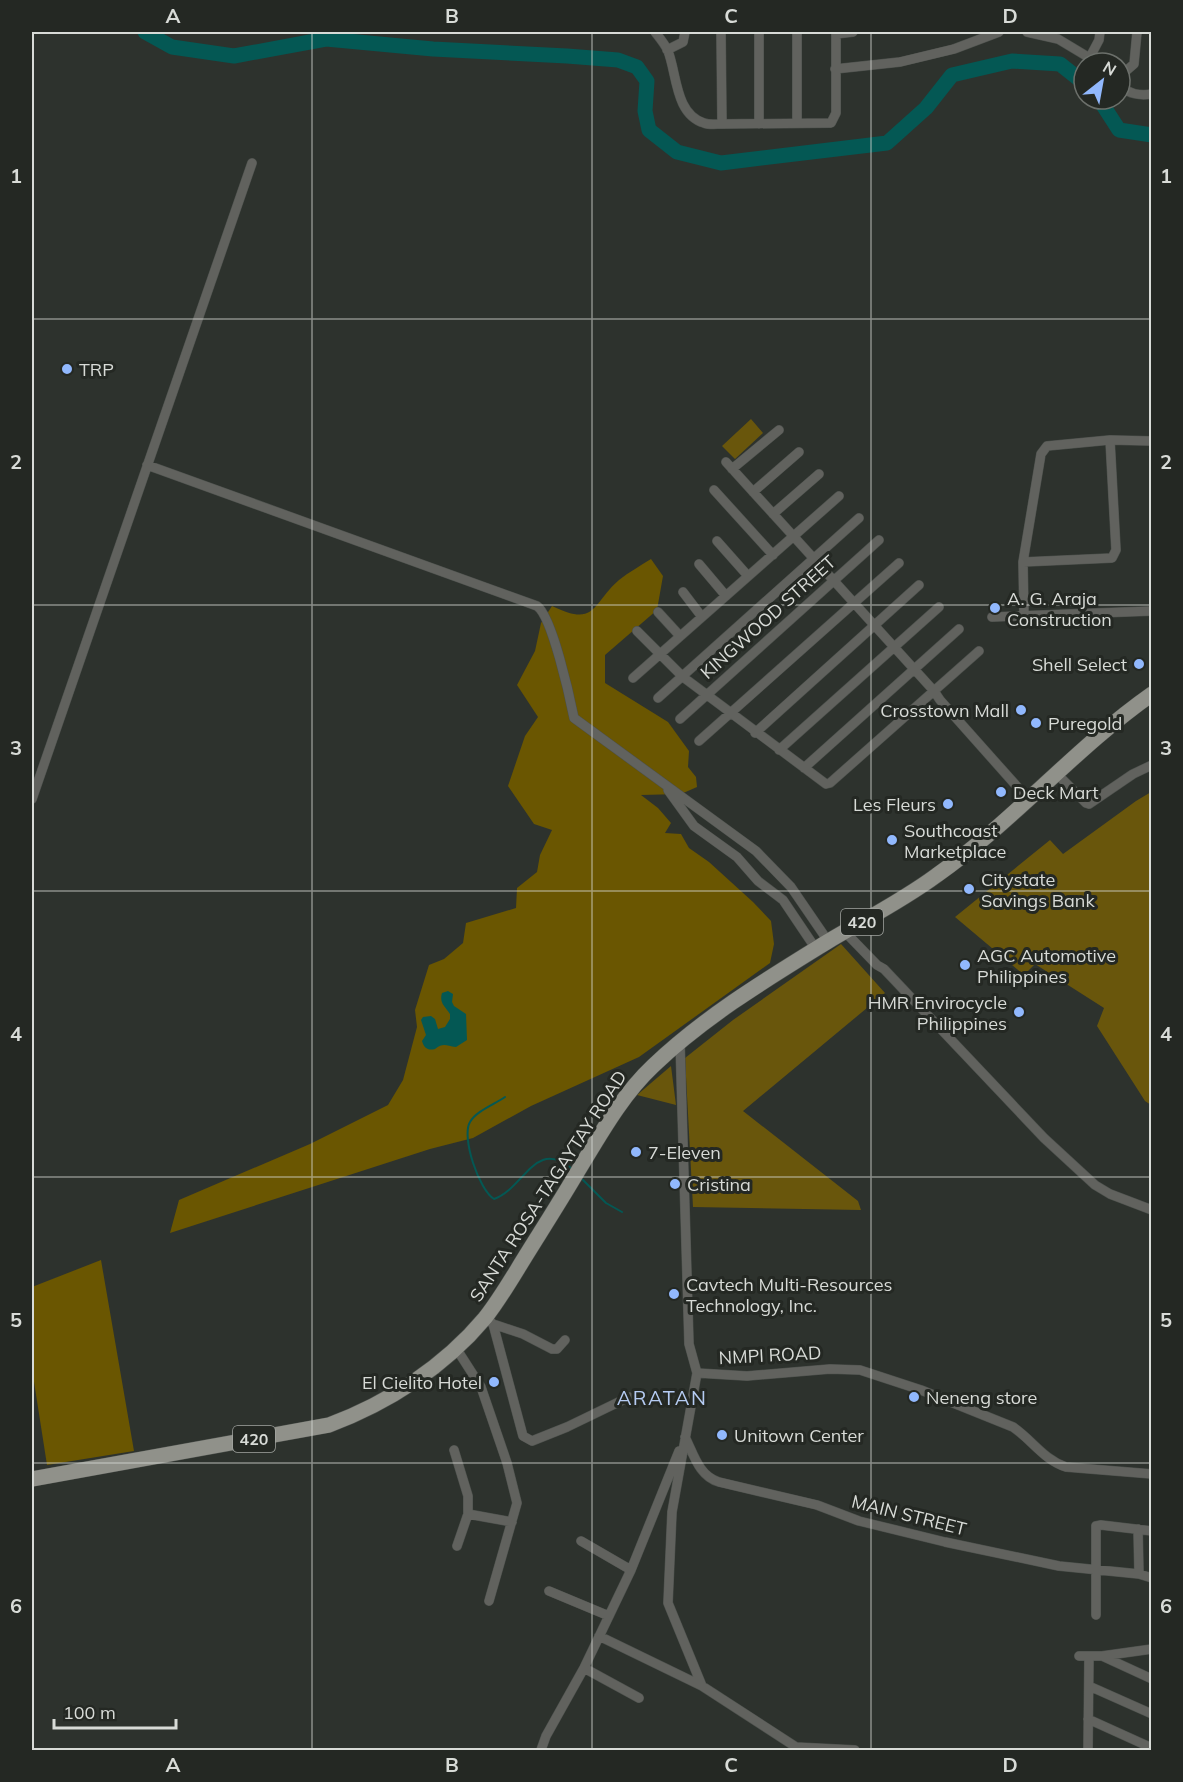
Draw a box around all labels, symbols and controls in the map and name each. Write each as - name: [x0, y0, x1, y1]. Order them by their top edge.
- text: A: [166, 3, 181, 28]
- text: B: [445, 3, 459, 28]
- text: C: [724, 3, 738, 28]
- text: D: [1002, 3, 1018, 28]
- north arrow: [1072, 51, 1132, 111]
- text: N: [1099, 56, 1120, 80]
- text: 1: [10, 163, 22, 188]
- text: 1: [1160, 163, 1172, 188]
- place label: TRP: [79, 358, 114, 381]
- marker: TRP: [60, 362, 74, 376]
- text: 2: [10, 449, 22, 474]
- text: 2: [1160, 449, 1172, 474]
- street label: KINGWOOD STREET: [696, 550, 841, 684]
- place label: A. G. Araja Construction: [1007, 587, 1112, 631]
- marker: A. G. Araja Construction: [988, 601, 1002, 615]
- place label: Shell Select: [1032, 653, 1127, 676]
- marker: Shell Select: [1132, 657, 1146, 671]
- place label: Crosstown Mall: [880, 699, 1009, 722]
- marker: Crosstown Mall: [1014, 703, 1028, 717]
- place label: Puregold: [1048, 712, 1122, 735]
- marker: Puregold: [1029, 716, 1043, 730]
- text: 3: [10, 735, 22, 760]
- text: 3: [1160, 735, 1172, 760]
- place label: Deck Mart: [1013, 781, 1099, 804]
- marker: Deck Mart: [994, 785, 1008, 799]
- place label: Les Fleurs: [853, 793, 936, 816]
- marker: Les Fleurs: [941, 797, 955, 811]
- place label: Southcoast Marketplace: [904, 819, 1006, 863]
- marker: Southcoast Marketplace: [885, 833, 899, 847]
- place label: Citystate Savings Bank: [981, 868, 1095, 912]
- marker: Citystate Savings Bank: [962, 882, 976, 896]
- road number: 420: [841, 909, 883, 935]
- place label: AGC Automotive Philippines: [977, 944, 1116, 988]
- marker: AGC Automotive Philippines: [958, 958, 972, 972]
- place label: HMR Envirocycle Philippines: [868, 991, 1007, 1035]
- marker: HMR Envirocycle Philippines: [1012, 1005, 1026, 1019]
- text: 4: [10, 1021, 22, 1046]
- text: 4: [1160, 1021, 1172, 1046]
- street label: SANTA ROSA-TAGAYTAY ROAD: [464, 1066, 632, 1306]
- place label: 7-Eleven: [648, 1141, 721, 1164]
- marker: 7-Eleven: [629, 1145, 643, 1159]
- place label: Cristina: [687, 1173, 751, 1196]
- marker: Cristina: [668, 1177, 682, 1191]
- place label: Cavtech Multi-Resources Technology, Inc.: [686, 1273, 893, 1317]
- marker: Cavtech Multi-Resources Technology, Inc.: [667, 1287, 681, 1301]
- text: 5: [10, 1307, 22, 1332]
- text: 5: [1160, 1307, 1172, 1332]
- street label: NMPI ROAD: [718, 1341, 822, 1369]
- place label: El Cielito Hotel: [362, 1371, 482, 1394]
- marker: El Cielito Hotel: [487, 1375, 501, 1389]
- district label: ARATAN: [617, 1385, 707, 1410]
- place label: Neneng store: [926, 1386, 1037, 1409]
- marker: Neneng store: [907, 1390, 921, 1404]
- place label: Unitown Center: [734, 1424, 864, 1447]
- road number: 420: [233, 1426, 275, 1452]
- marker: Unitown Center: [715, 1428, 729, 1442]
- street label: MAIN STREET: [849, 1490, 969, 1540]
- text: 6: [10, 1593, 22, 1618]
- text: 6: [1160, 1593, 1172, 1618]
- scale bar: [54, 1692, 176, 1730]
- text: 100 m: [63, 1701, 116, 1724]
- text: A: [166, 1752, 181, 1777]
- text: B: [445, 1752, 459, 1777]
- text: C: [724, 1752, 738, 1777]
- text: D: [1002, 1752, 1018, 1777]

